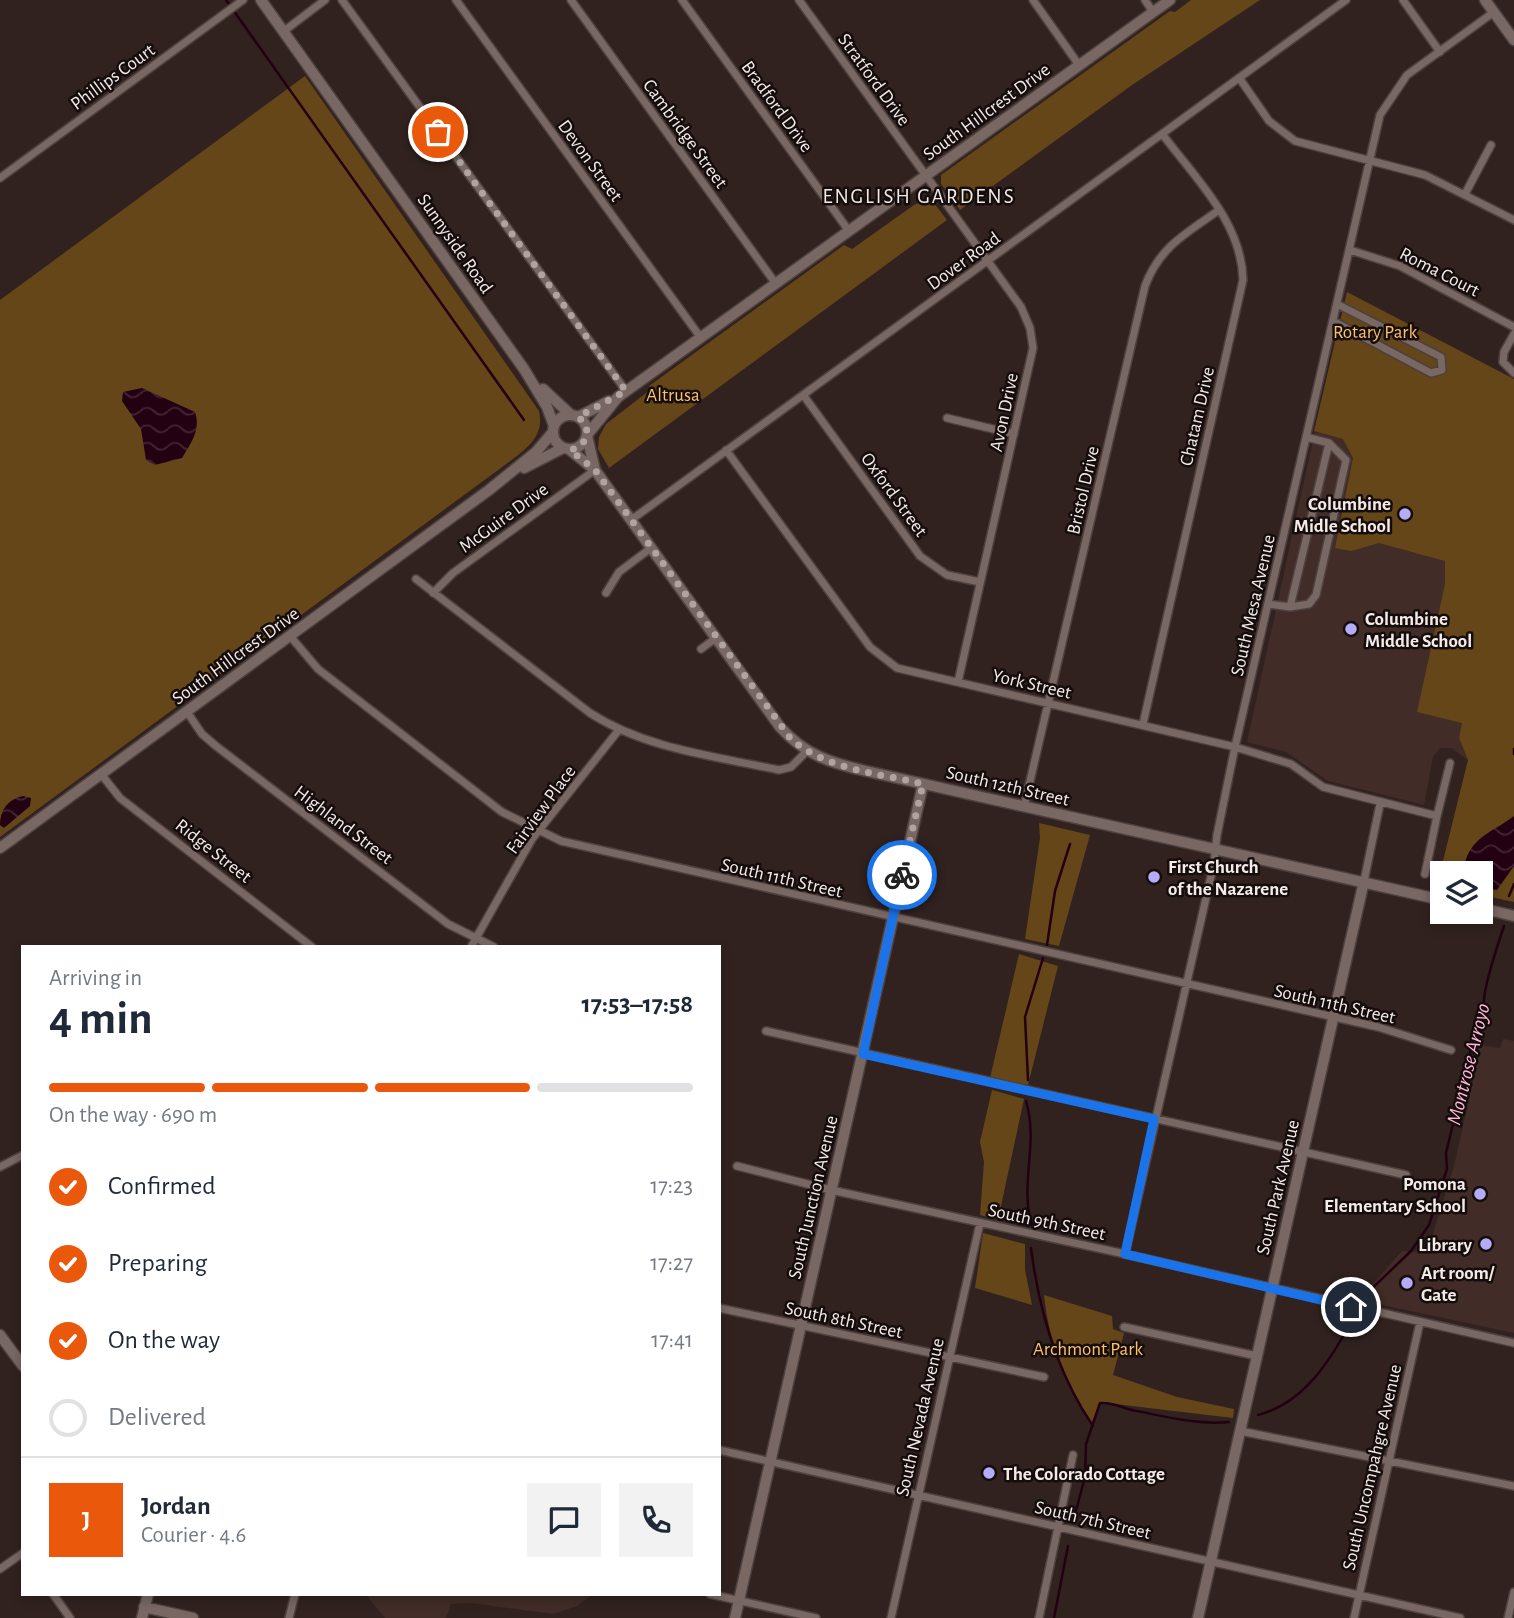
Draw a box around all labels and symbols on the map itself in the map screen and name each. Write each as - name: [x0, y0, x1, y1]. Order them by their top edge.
- street label: Stratford Drive: [834, 30, 914, 130]
- street label: Phillips Court: [67, 41, 158, 114]
- street label: Bradford Drive: [737, 58, 816, 156]
- street label: South Hillcrest Drive: [920, 60, 1054, 164]
- street label: Cambridge Street: [639, 76, 731, 192]
- pin: [408, 102, 468, 162]
- street label: Devon Street: [554, 117, 626, 205]
- district label: ENGLISH GARDENS: [822, 186, 1016, 207]
- street label: Sunnyside Road: [413, 191, 496, 297]
- street label: Dover Road: [924, 228, 1004, 294]
- street label: Roma Court: [1396, 244, 1482, 300]
- park label: Rotary Park: [1333, 323, 1417, 342]
- street label: Chatam Drive: [1177, 365, 1218, 468]
- street label: Avon Drive: [987, 371, 1022, 453]
- park label: Altrusa: [646, 386, 700, 405]
- street label: Bristol Drive: [1064, 444, 1103, 536]
- street label: Oxford Street: [857, 449, 930, 540]
- street label: McGuire Drive: [456, 480, 552, 557]
- place label: Columbine Midle School: [1294, 495, 1391, 536]
- marker: Columbine Midle School: [1397, 506, 1413, 522]
- street label: South Mesa Avenue: [1228, 533, 1279, 678]
- street label: South Hillcrest Drive: [169, 604, 303, 708]
- place label: Columbine Middle School: [1365, 610, 1472, 651]
- marker: Columbine Middle School: [1343, 621, 1359, 637]
- street label: York Street: [990, 666, 1073, 703]
- street label: Fairview Place: [503, 762, 580, 858]
- street label: South 12th Street: [944, 763, 1071, 810]
- street label: Highland Street: [290, 782, 396, 868]
- street label: Ridge Street: [171, 816, 255, 887]
- courier: [867, 840, 937, 910]
- street label: South 11th Street: [719, 855, 844, 902]
- place label: First Church of the Nazarene: [1168, 858, 1288, 899]
- marker: First Church of the Nazarene: [1146, 869, 1162, 885]
- street label: South 11th Street: [1272, 981, 1397, 1028]
- water label: Montrose Arroyo: [1443, 1001, 1494, 1127]
- street label: South Junction Avenue: [785, 1114, 842, 1281]
- street label: South Park Avenue: [1254, 1118, 1303, 1257]
- place label: Pomona Elementary School: [1324, 1175, 1466, 1216]
- marker: Pomona Elementary School: [1472, 1186, 1488, 1202]
- street label: South 9th Street: [986, 1201, 1107, 1244]
- place label: Library: [1418, 1236, 1472, 1255]
- marker: Library: [1478, 1236, 1494, 1252]
- place label: Art room/ Gate: [1421, 1264, 1495, 1305]
- marker: Art room/ Gate: [1399, 1275, 1415, 1291]
- pin: [1321, 1277, 1381, 1337]
- street label: South 8th Street: [783, 1299, 904, 1342]
- street label: South Nevada Avenue: [893, 1336, 948, 1498]
- park label: Archmont Park: [1033, 1340, 1143, 1359]
- street label: South Uncompahgre Avenue: [1340, 1363, 1405, 1572]
- marker: The Colorado Cottage: [981, 1465, 997, 1481]
- place label: The Colorado Cottage: [1003, 1465, 1165, 1484]
- street label: South 7th Street: [1033, 1498, 1152, 1543]

